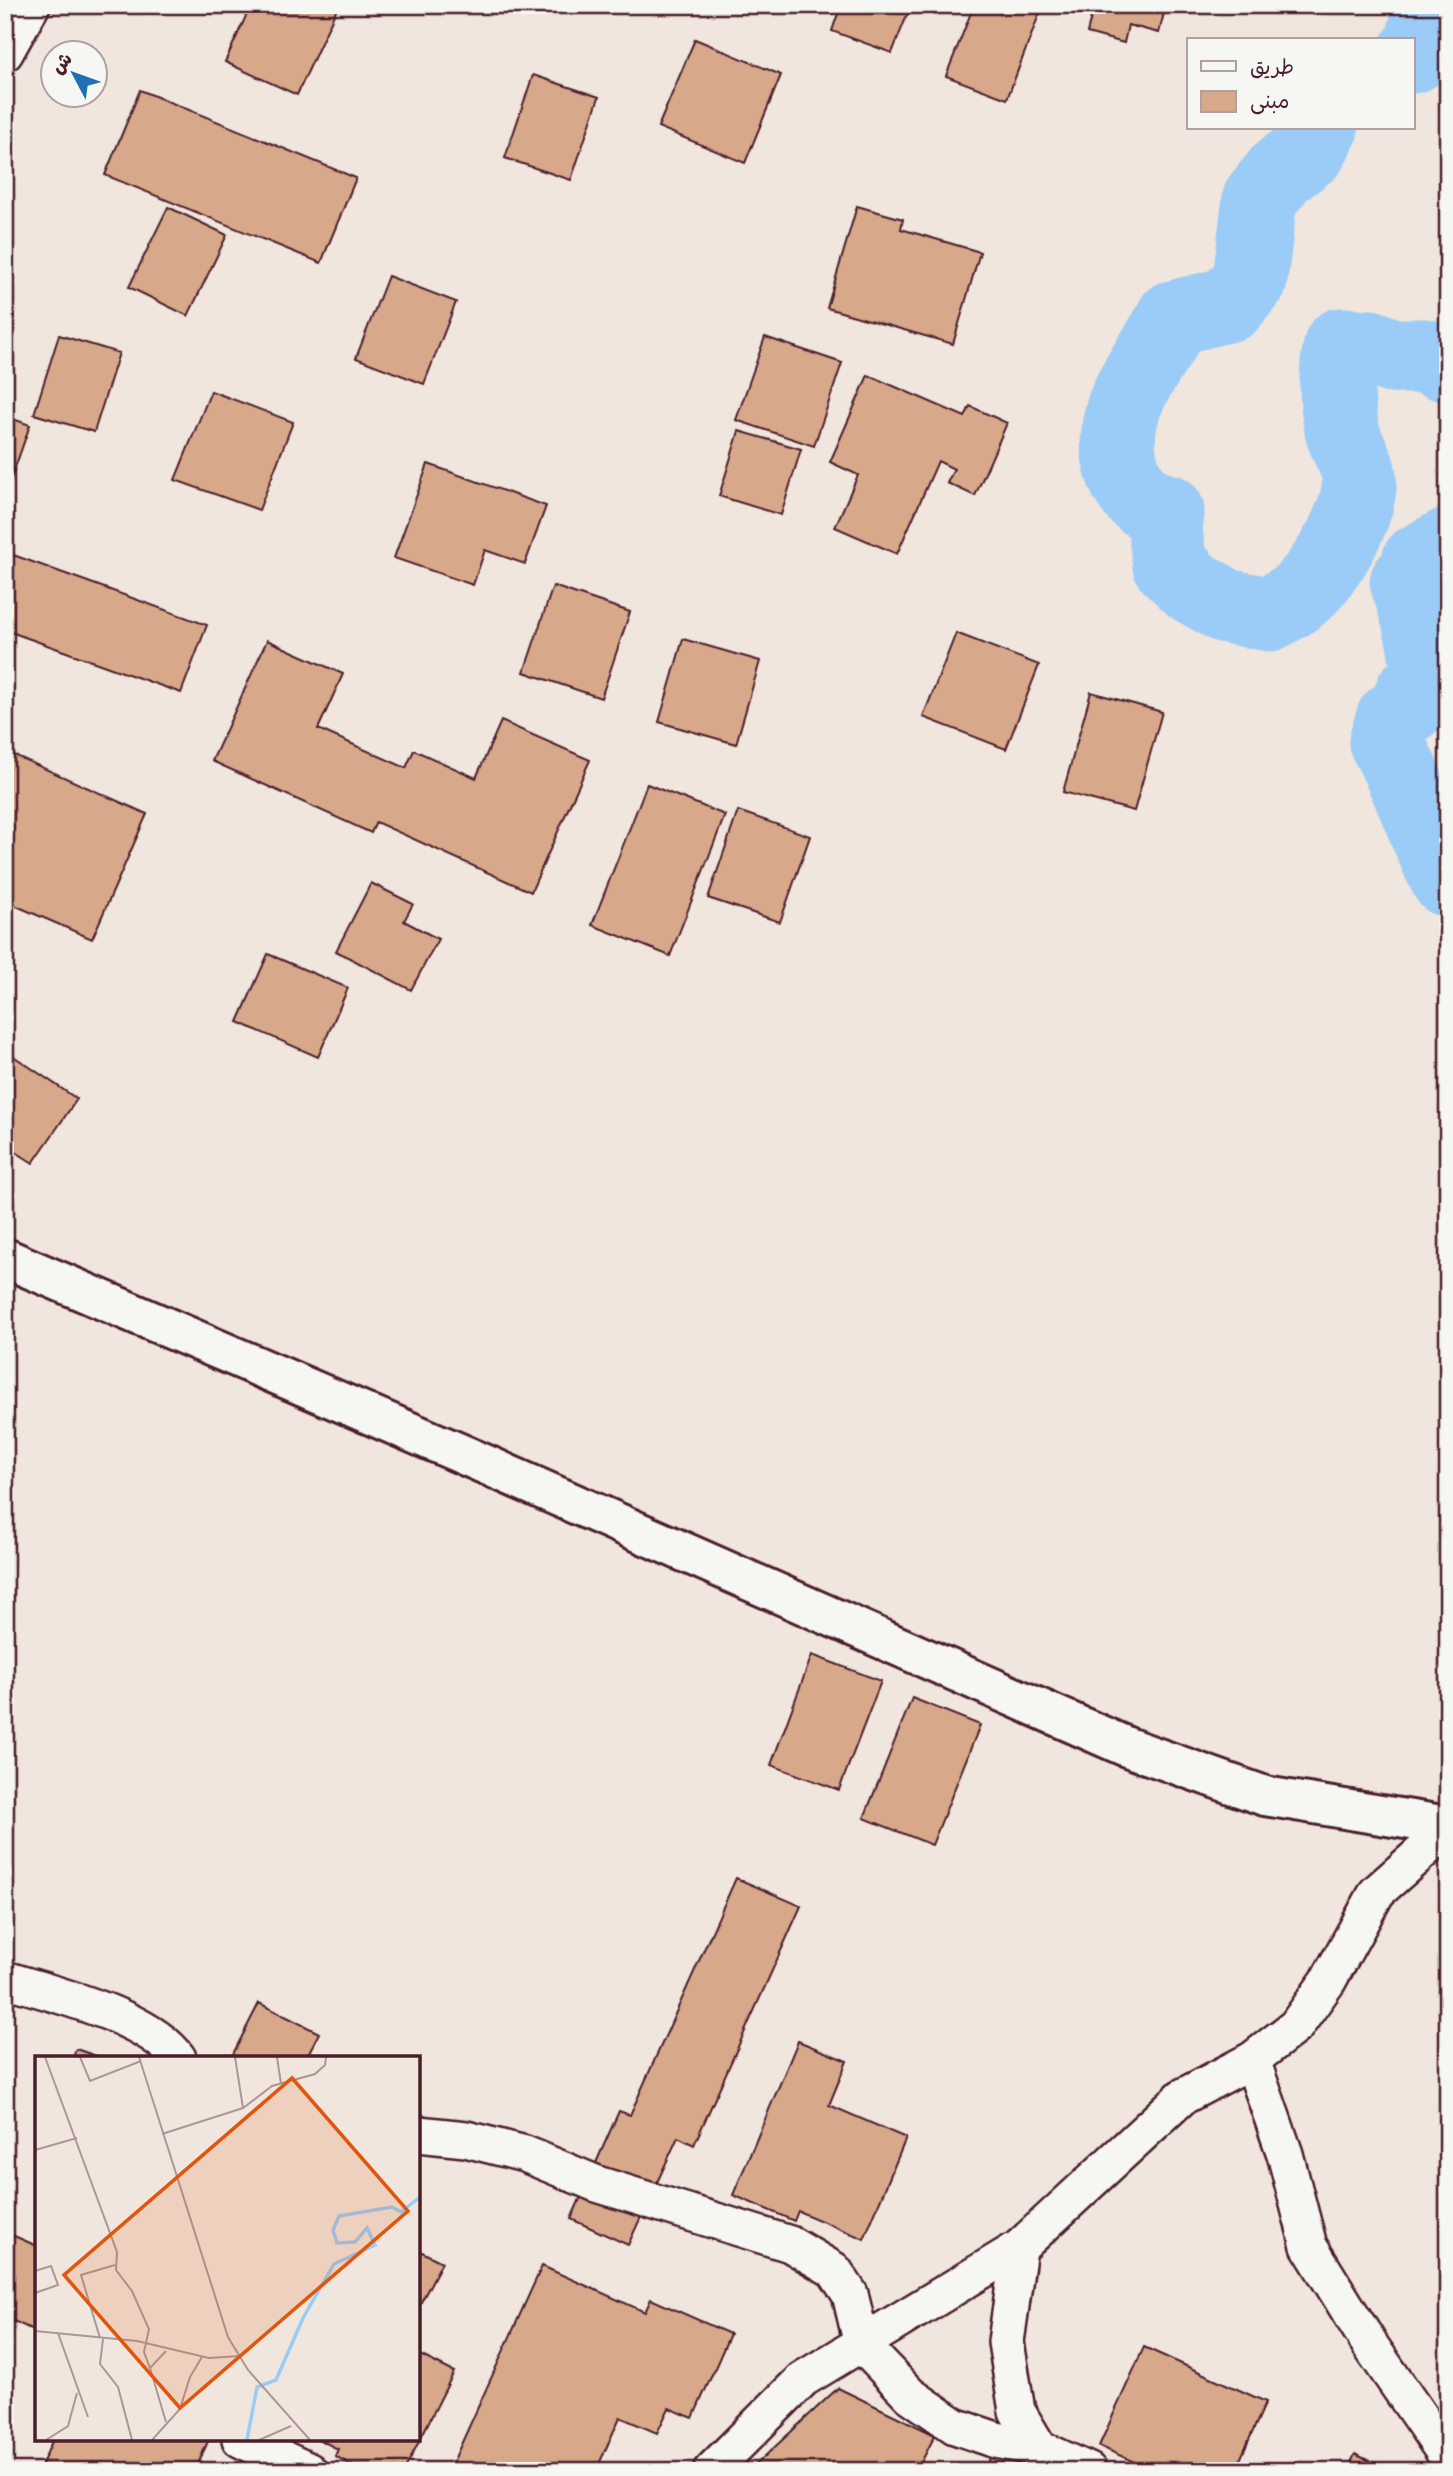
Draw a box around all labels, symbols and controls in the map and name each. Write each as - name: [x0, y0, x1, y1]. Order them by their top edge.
- north arrow: [38, 38, 108, 108]
- legend: [1187, 38, 1414, 130]
- text: ش: [47, 48, 81, 82]
- text: طريق: [1250, 55, 1294, 85]
- text: مبنى: [1250, 89, 1289, 119]
- inset map: [35, 2056, 420, 2441]

